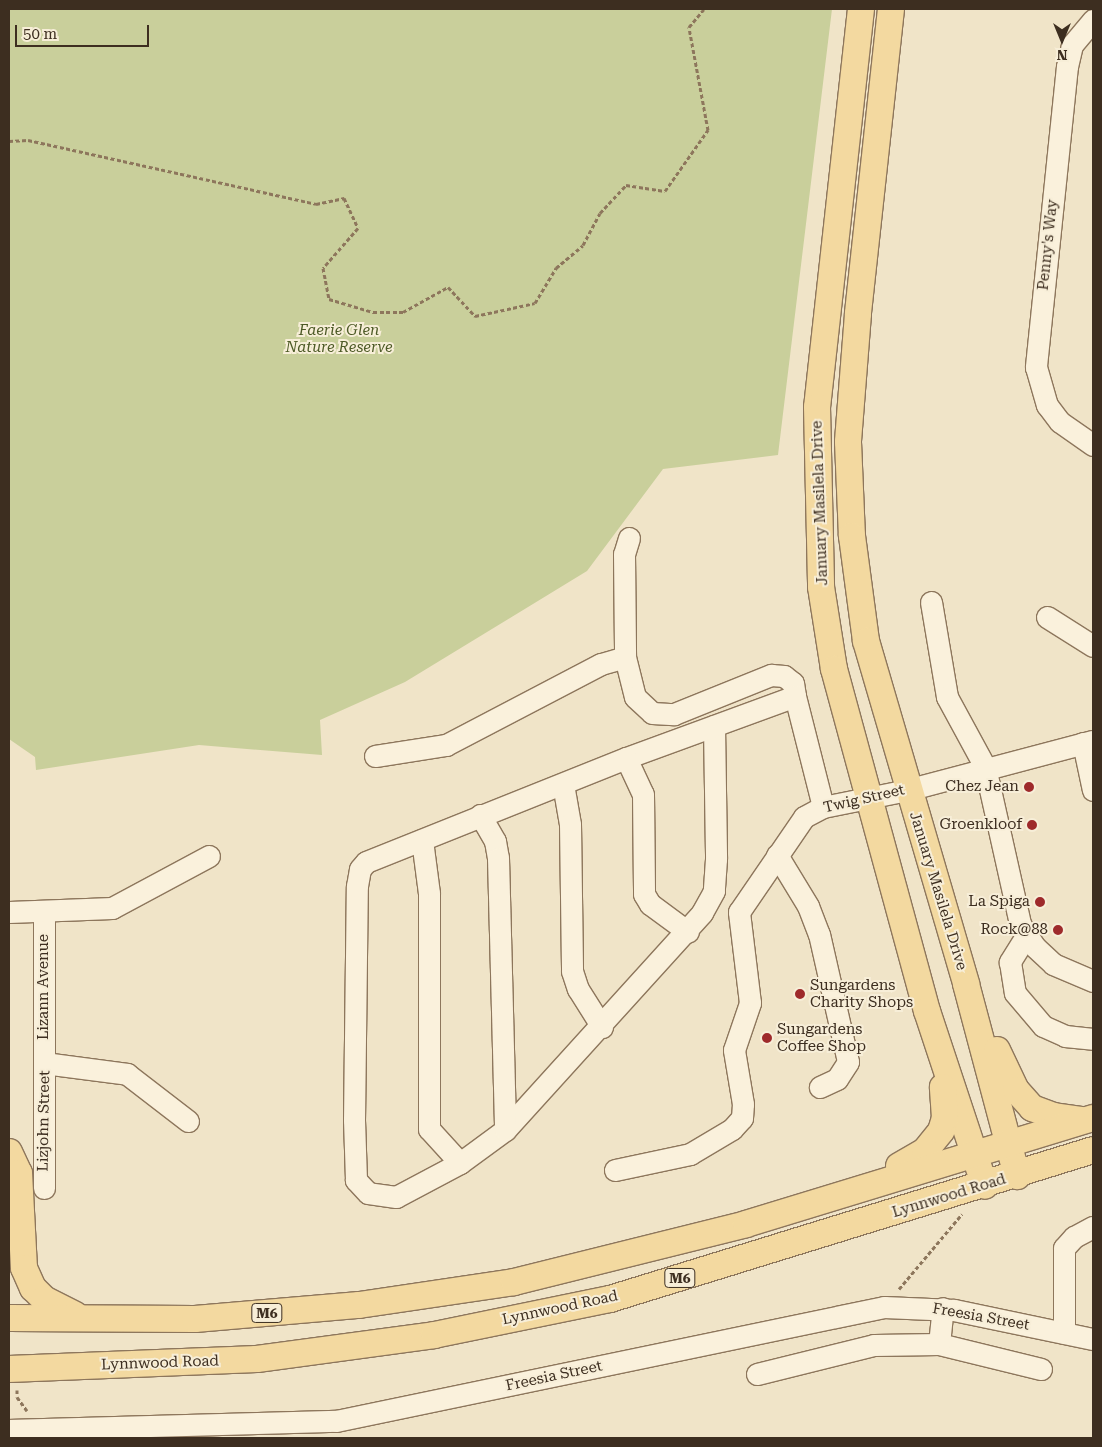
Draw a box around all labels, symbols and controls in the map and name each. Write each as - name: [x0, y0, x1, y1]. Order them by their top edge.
- scale bar: [18, 15, 151, 47]
- north arrow: [1037, 15, 1087, 65]
- text: 50 m: [23, 25, 57, 43]
- text: N: [1057, 47, 1067, 63]
- street label: Penny's Way: [1034, 199, 1062, 291]
- park label: Faerie Glen Nature Reserve: [285, 321, 393, 356]
- street label: January Masilela Drive: [808, 420, 832, 586]
- place label: Chez Jean: [945, 778, 1019, 796]
- street label: Twig Street: [822, 781, 906, 817]
- marker: Chez Jean: [1023, 781, 1035, 793]
- street label: January Masilela Drive: [905, 809, 971, 973]
- place label: Groenkloof: [940, 816, 1022, 834]
- marker: Groenkloof: [1026, 819, 1038, 831]
- place label: La Spiga: [968, 893, 1030, 911]
- marker: La Spiga: [1034, 896, 1046, 908]
- place label: Rock@88: [980, 921, 1048, 939]
- marker: Rock@88: [1052, 924, 1064, 936]
- street label: Lizann Avenue: [35, 934, 53, 1040]
- place label: Sungardens Charity Shops: [810, 976, 913, 1011]
- marker: Sungardens Charity Shops: [794, 988, 806, 1000]
- place label: Sungardens Coffee Shop: [777, 1020, 866, 1055]
- marker: Sungardens Coffee Shop: [761, 1032, 773, 1044]
- street label: Lizjohn Street: [34, 1070, 54, 1172]
- street label: Lynnwood Road: [890, 1170, 1008, 1222]
- road number: M6: [664, 1266, 696, 1290]
- street label: Lynnwood Road: [500, 1287, 620, 1329]
- street label: Freesia Street: [931, 1300, 1031, 1334]
- road number: M6: [251, 1302, 283, 1325]
- street label: Lynnwood Road: [101, 1352, 219, 1374]
- street label: Freesia Street: [504, 1357, 604, 1395]

